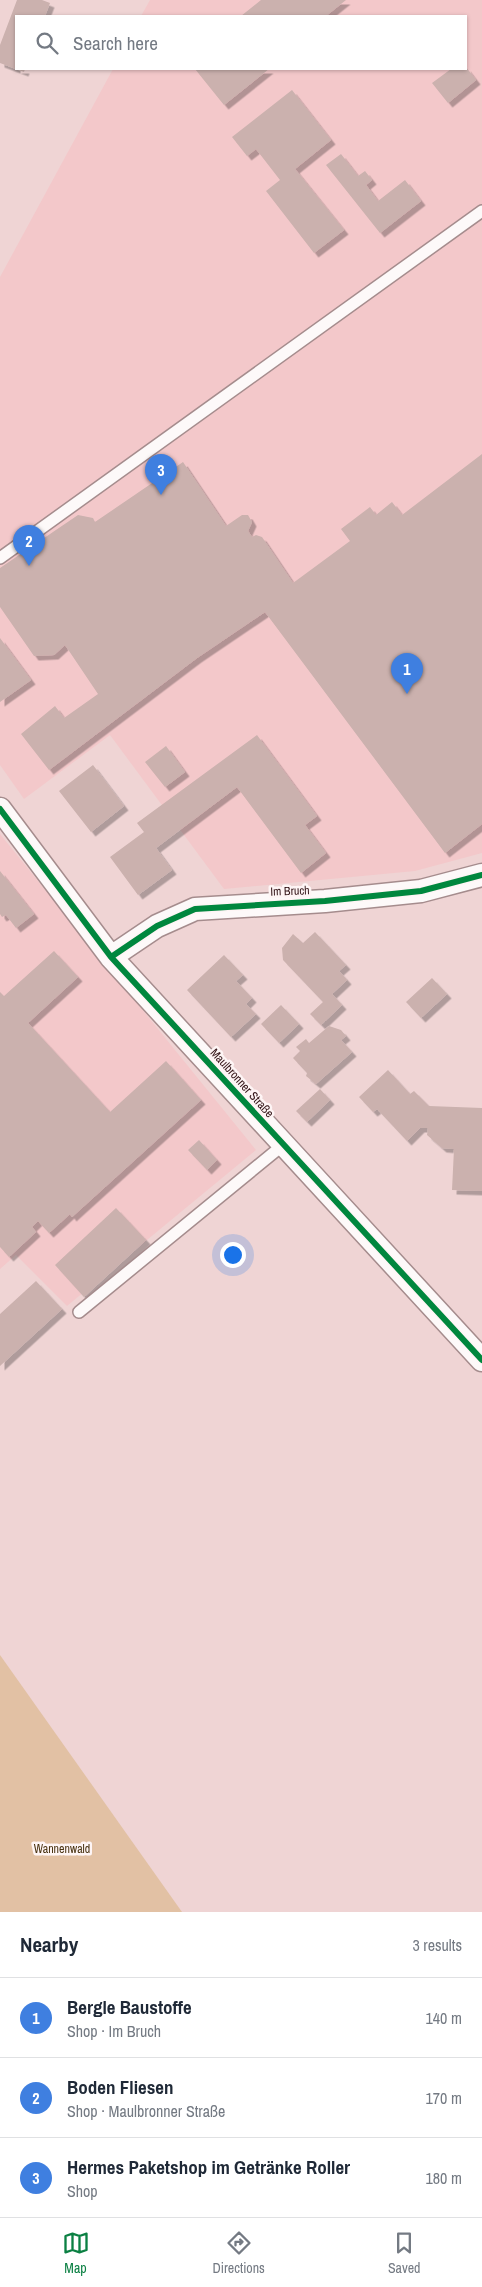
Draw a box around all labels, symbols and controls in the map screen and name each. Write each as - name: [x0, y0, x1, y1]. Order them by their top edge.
- search box: [15, 15, 467, 70]
- icon: search: [33, 29, 61, 57]
- text: Search here: [73, 30, 158, 56]
- pin: 3: [145, 454, 177, 495]
- pin: 2: [13, 525, 45, 566]
- pin: 1: [391, 653, 423, 694]
- street label: Im Bruch: [270, 882, 310, 900]
- street label: Maulbronner Straße: [207, 1045, 277, 1121]
- your location: [220, 1242, 246, 1268]
- park label: Wannenwald: [34, 1841, 90, 1857]
- text: Nearby: [20, 1930, 78, 1959]
- text: 3 results: [412, 1934, 462, 1956]
- text: Bergle Baustoffe: [67, 1994, 192, 2020]
- text: 1: [32, 2007, 40, 2029]
- text: 140 m: [426, 2007, 462, 2029]
- text: Shop · Im Bruch: [67, 2020, 161, 2042]
- text: Boden Fliesen: [67, 2074, 174, 2100]
- text: 2: [32, 2087, 40, 2109]
- text: 170 m: [426, 2087, 462, 2109]
- text: Shop · Maulbronner Straße: [67, 2100, 225, 2122]
- text: Hermes Paketshop im Getränke Roller: [67, 2154, 350, 2180]
- text: 3: [32, 2167, 40, 2189]
- text: 180 m: [426, 2167, 462, 2189]
- text: Shop: [67, 2180, 98, 2202]
- tab: Map: [62, 2229, 90, 2277]
- tab: Directions: [213, 2229, 265, 2277]
- tab: Saved: [388, 2229, 420, 2277]

